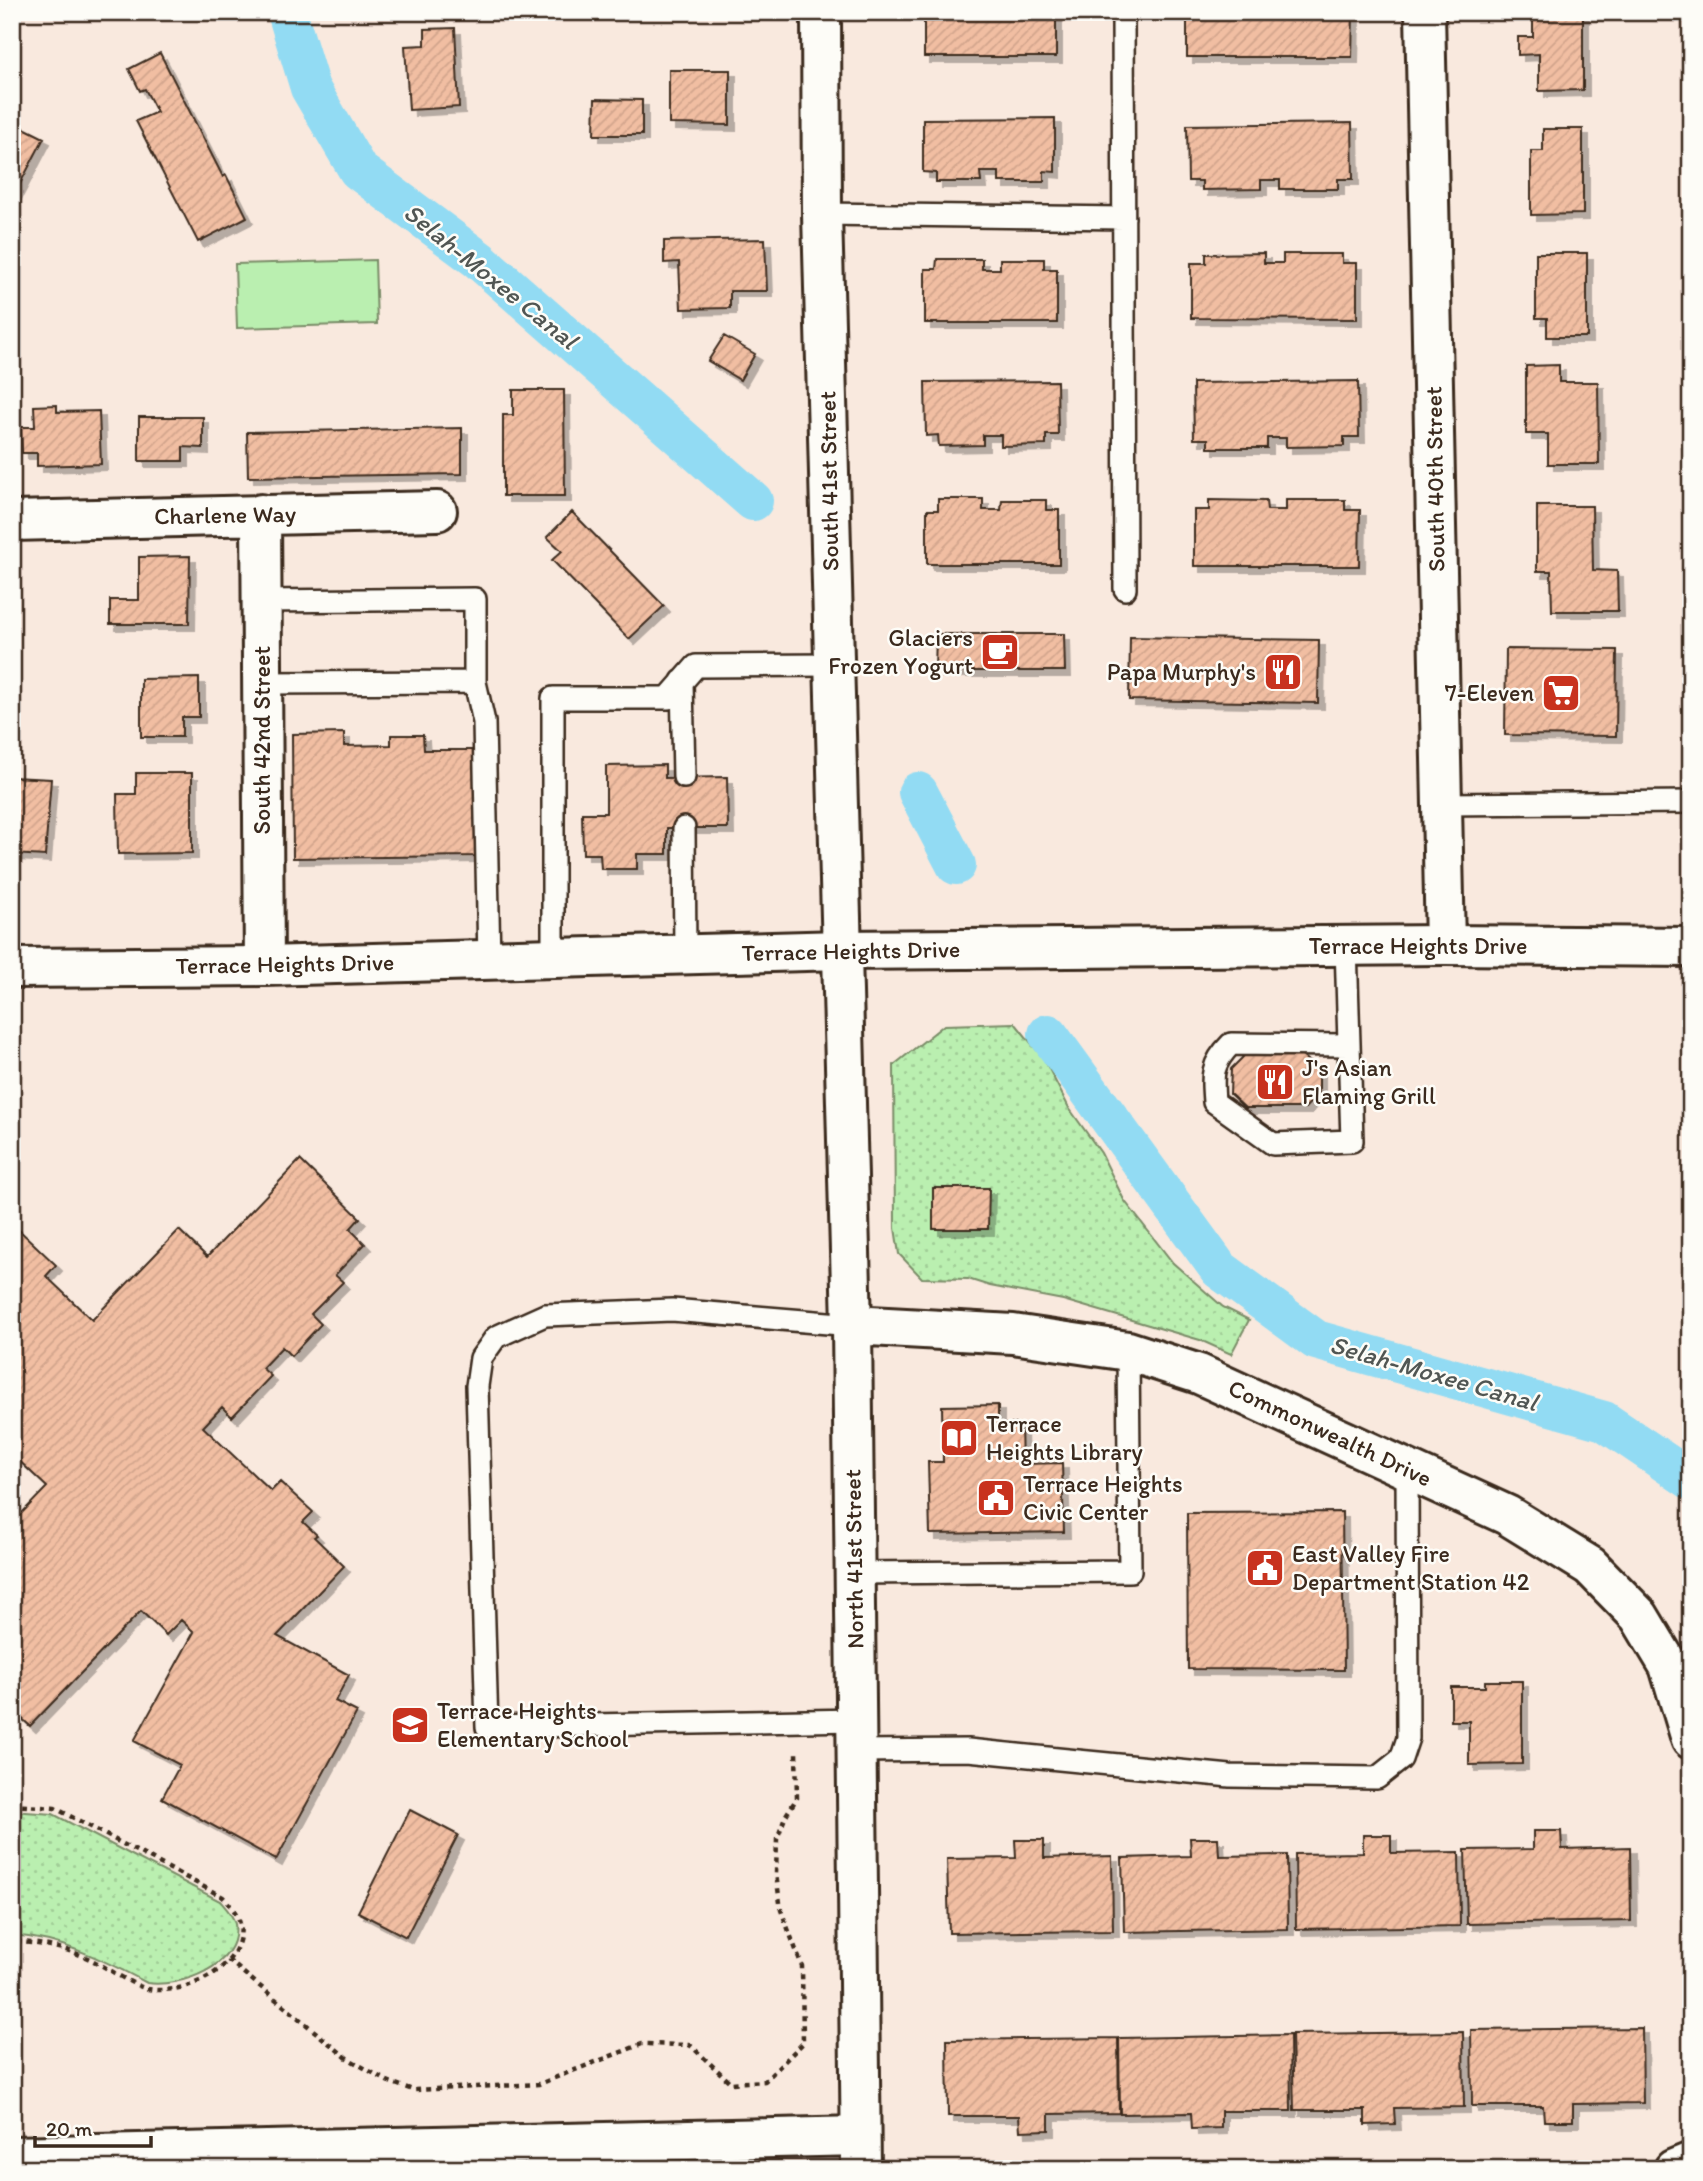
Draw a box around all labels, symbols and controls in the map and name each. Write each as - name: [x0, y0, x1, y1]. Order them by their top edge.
- water label: Selah-Moxee Canal: [398, 196, 586, 357]
- street label: South 40th Street: [1418, 386, 1451, 572]
- street label: South 41st Street: [812, 391, 845, 571]
- street label: Charlene Way: [154, 499, 296, 530]
- place label: Glaciers Frozen Yogurt: [828, 623, 973, 680]
- cafe icon: Glaciers Frozen Yogurt: [979, 631, 1021, 673]
- street label: South 42nd Street: [247, 646, 276, 834]
- restaurant icon: Papa Murphy's: [1262, 651, 1304, 693]
- place label: Papa Murphy's: [1107, 657, 1256, 686]
- supermarket icon: 7-Eleven: [1540, 672, 1582, 714]
- place label: 7-Eleven: [1445, 678, 1534, 707]
- street label: Terrace Heights Drive: [1309, 931, 1527, 960]
- street label: Terrace Heights Drive: [741, 934, 961, 967]
- street label: Terrace Heights Drive: [175, 947, 395, 980]
- place label: J's Asian Flaming Grill: [1302, 1053, 1436, 1110]
- restaurant icon: J's Asian Flaming Grill: [1254, 1061, 1296, 1103]
- water label: Selah-Moxee Canal: [1327, 1328, 1543, 1418]
- street label: Commonwealth Drive: [1224, 1373, 1437, 1492]
- place label: Terrace Heights Library: [986, 1409, 1143, 1466]
- library icon: Terrace Heights Library: [938, 1417, 980, 1459]
- street label: North 41st Street: [837, 1469, 870, 1649]
- place label: Terrace Heights Civic Center: [1023, 1469, 1183, 1526]
- public building icon: Terrace Heights Civic Center: [975, 1477, 1017, 1519]
- place label: East Valley Fire Department Station 42: [1292, 1539, 1530, 1596]
- public building icon: East Valley Fire Department Station 42: [1244, 1547, 1286, 1589]
- place label: Terrace Heights Elementary School: [437, 1696, 629, 1753]
- school or university icon: Terrace Heights Elementary School: [389, 1704, 431, 1746]
- scale bar: [35, 2104, 150, 2148]
- text: 20 m: [46, 2116, 93, 2141]

